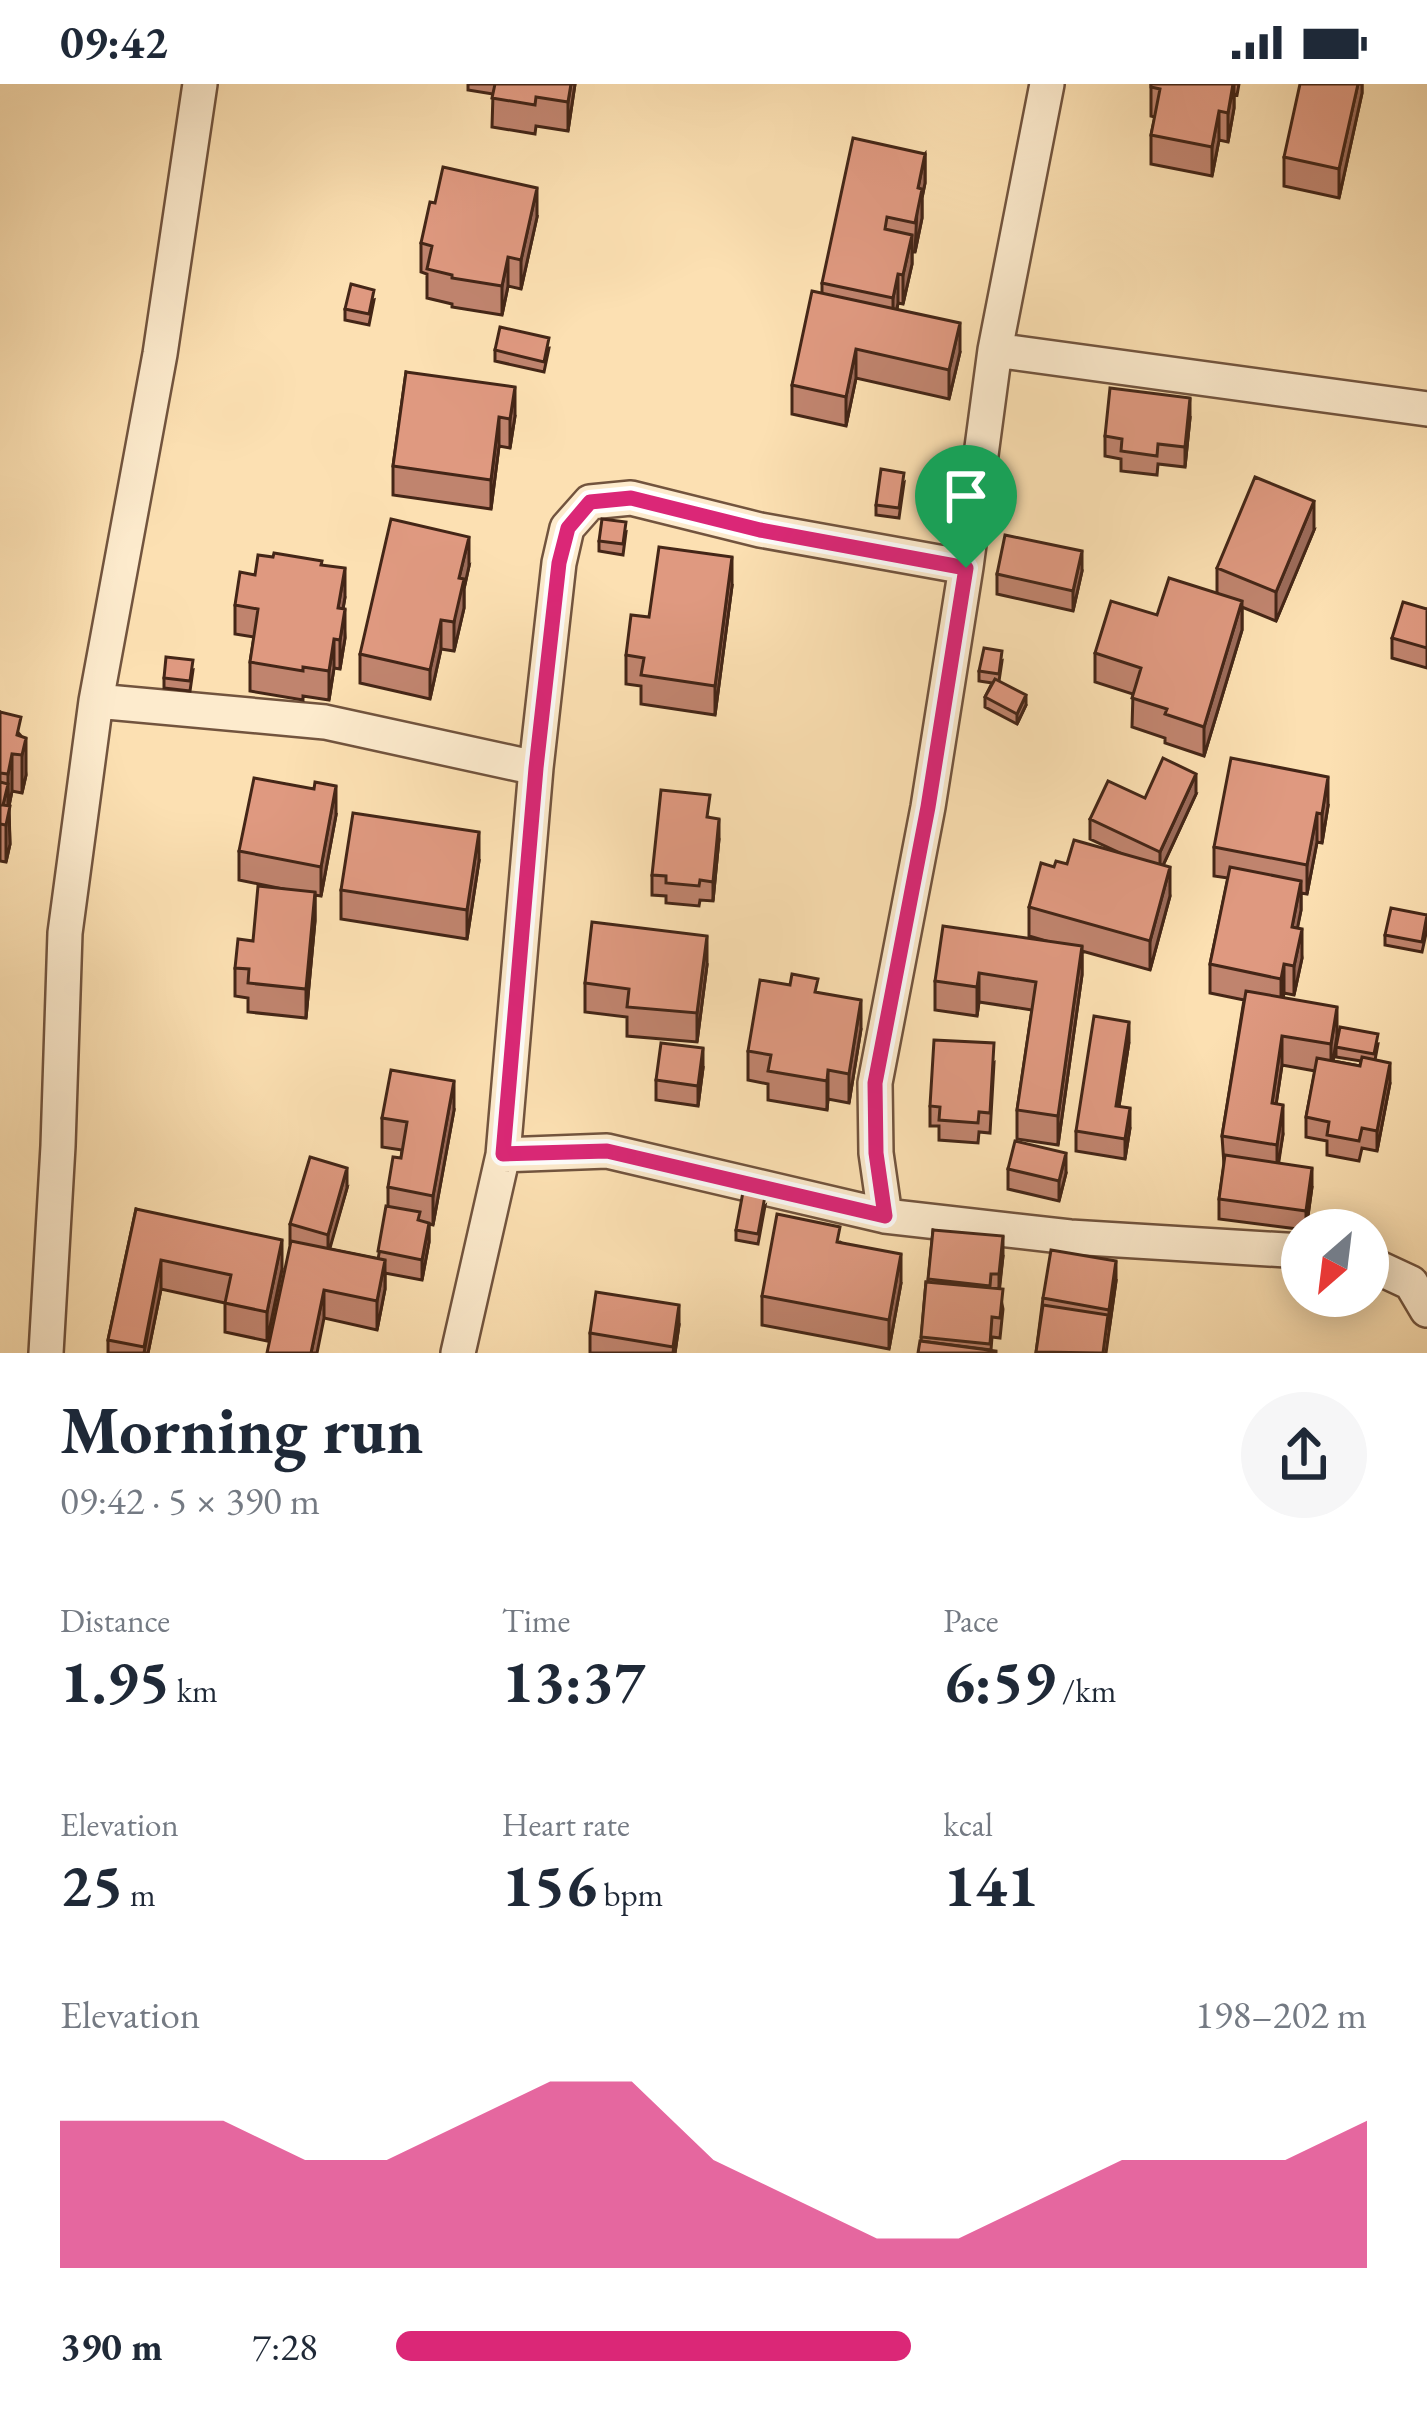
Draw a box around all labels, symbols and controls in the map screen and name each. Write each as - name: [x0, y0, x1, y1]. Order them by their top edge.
- text: 09:42: [60, 13, 168, 71]
- pin: [915, 445, 1017, 568]
- icon: arrive: [933, 463, 999, 529]
- north arrow: [1281, 1209, 1389, 1317]
- map controls: [1281, 1209, 1389, 1317]
- text: Morning run: [60, 1387, 424, 1473]
- button: share: [1241, 1392, 1367, 1518]
- text: 09:42 · 5 × 390 m: [60, 1475, 320, 1526]
- text: Distance: [60, 1599, 170, 1642]
- text: Time: [502, 1599, 570, 1642]
- text: Pace: [943, 1599, 999, 1642]
- text: 1.95: [60, 1642, 170, 1720]
- text: 13:37: [502, 1642, 646, 1720]
- text: 6:59: [943, 1642, 1055, 1720]
- text: km: [170, 1669, 218, 1712]
- text: /km: [1055, 1669, 1116, 1712]
- text: Elevation: [60, 1803, 179, 1846]
- text: Heart rate: [502, 1803, 630, 1846]
- text: kcal: [943, 1803, 993, 1846]
- text: 25: [60, 1846, 123, 1924]
- text: 156: [502, 1846, 597, 1924]
- text: 141: [943, 1846, 1039, 1924]
- text: m: [123, 1873, 156, 1916]
- text: bpm: [597, 1873, 663, 1916]
- text: Elevation: [60, 1989, 200, 2040]
- text: 198–202 m: [1195, 1989, 1367, 2040]
- text: 390 m: [60, 2321, 163, 2372]
- text: 7:28: [252, 2321, 318, 2372]

